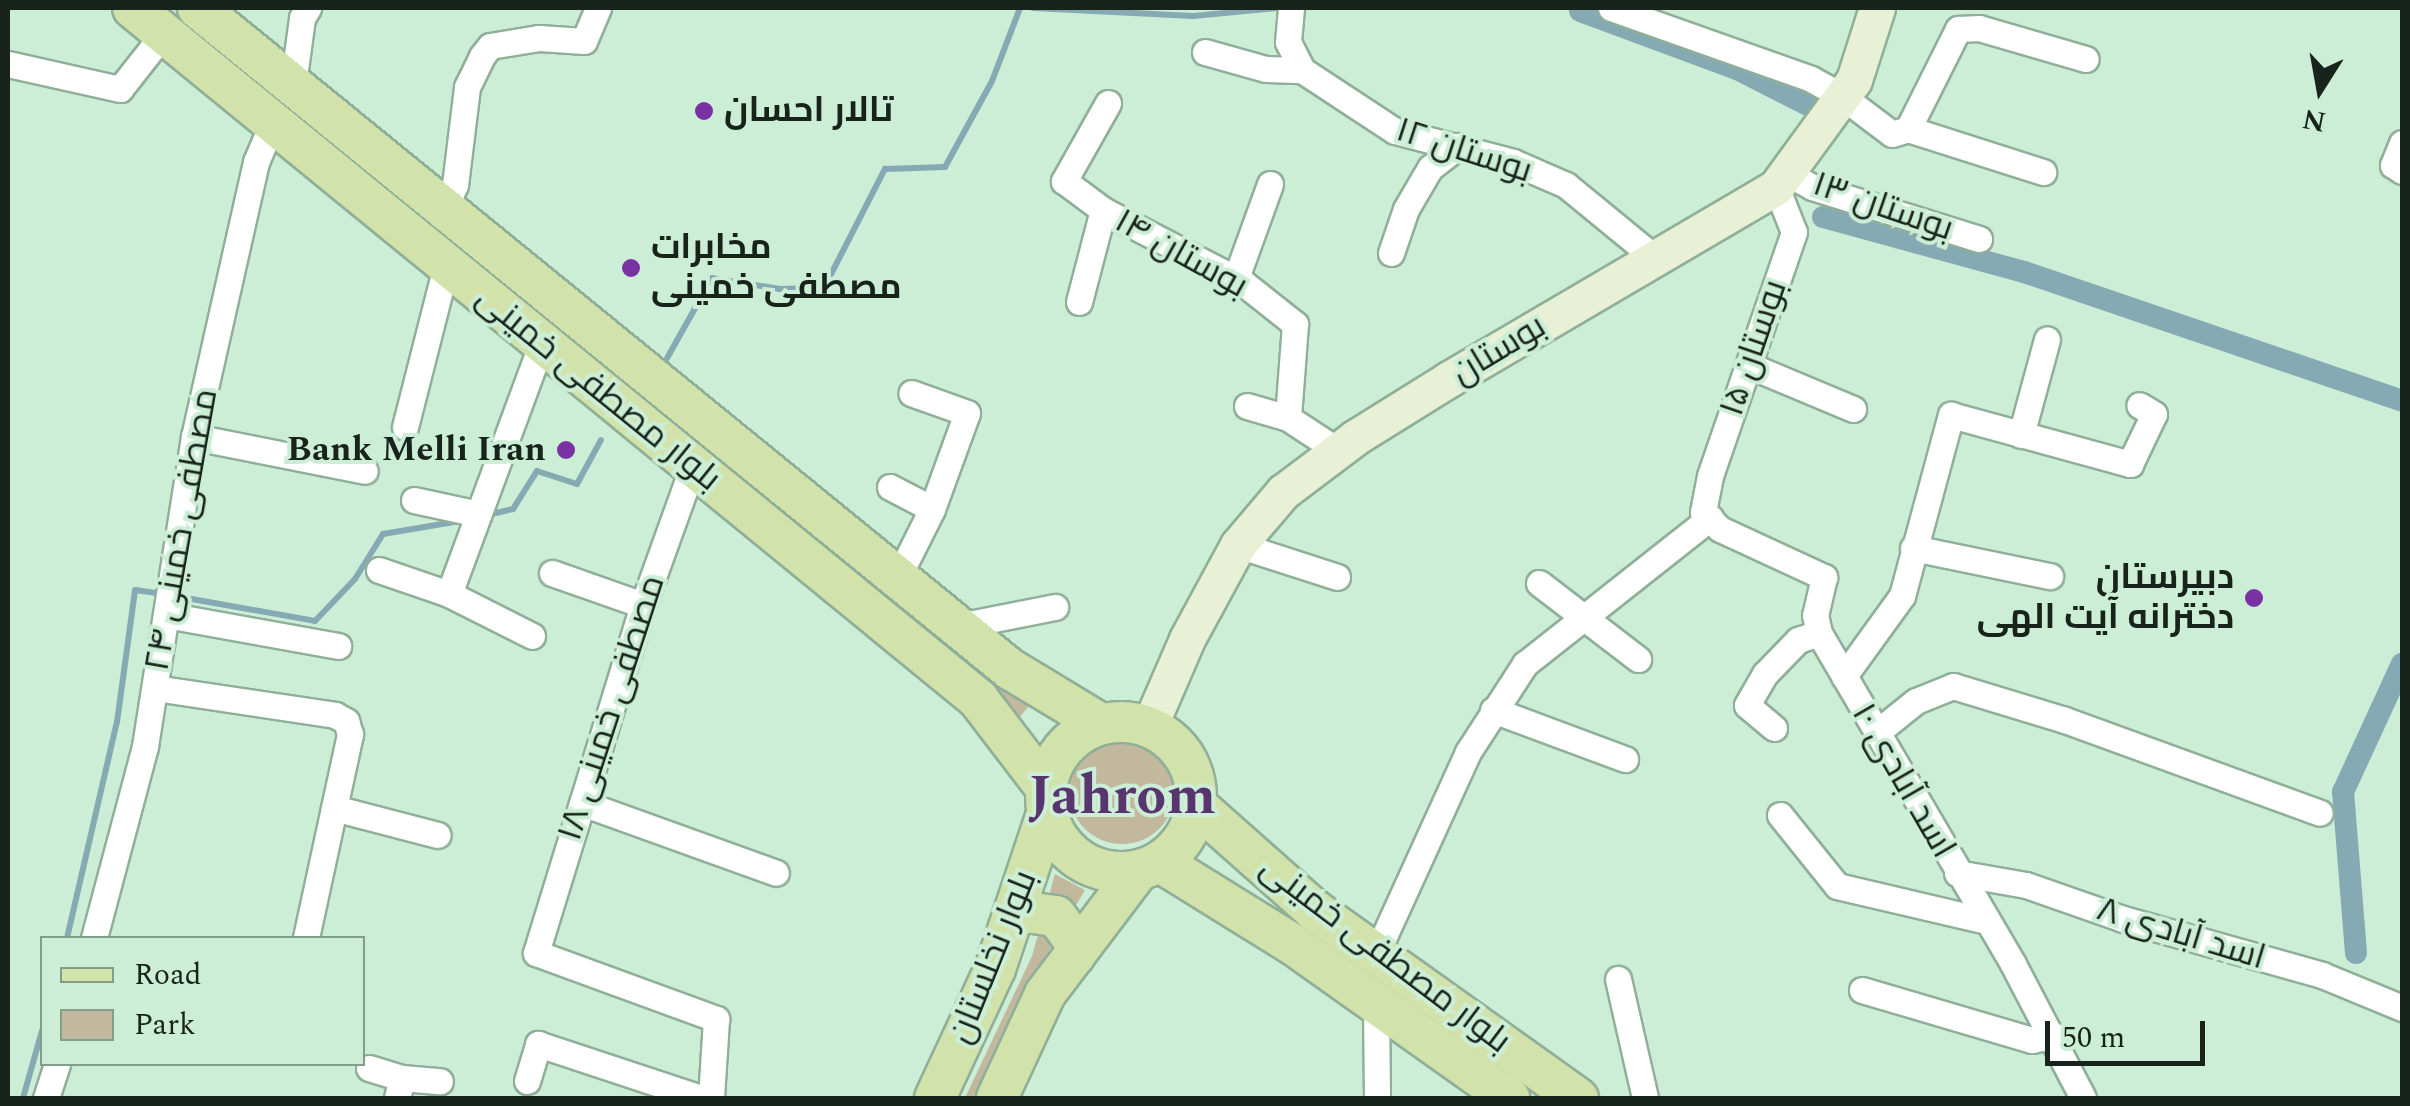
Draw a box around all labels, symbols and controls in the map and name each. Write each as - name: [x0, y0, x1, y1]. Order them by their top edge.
- north arrow: [2270, 40, 2370, 140]
- place label: تالار احسان: [724, 90, 893, 132]
- text: N: [2299, 97, 2330, 143]
- marker: تالار احسان: [693, 100, 715, 122]
- street label: ۱۲ بوستان: [1391, 109, 1537, 193]
- street label: بوستان ۱۳: [1807, 163, 1959, 251]
- street label: بوستان ۱۴: [1107, 200, 1255, 308]
- place label: مخابرات مصطفی خمینی: [651, 227, 902, 309]
- marker: مخابرات مصطفی خمینی: [620, 257, 642, 279]
- street label: بوستان ۱۵: [1711, 274, 1797, 422]
- street label: بلوار مصطفی خمینی: [467, 277, 729, 501]
- street label: بوستان: [1444, 306, 1554, 394]
- street label: مصطفی خمینی ۲۴: [137, 386, 227, 674]
- place label: Bank Melli Iran: [287, 429, 546, 471]
- marker: Bank Melli Iran: [555, 439, 577, 461]
- place label: دبیرستان دخترانه آیت الهی: [1977, 557, 2234, 639]
- street label: مصطفی خمینی ۱۸: [549, 570, 675, 846]
- marker: دبیرستان دخترانه آیت الهی: [2243, 587, 2265, 609]
- street label: اسد آبادی ۱۰: [1842, 696, 1964, 866]
- district label: Jahrom: [1028, 764, 1216, 830]
- street label: بلوار مصطفی خمینی: [1251, 847, 1519, 1063]
- street label: بلوار نخلستان: [939, 864, 1047, 1050]
- street label: اسد آبادی ۸: [2092, 889, 2270, 979]
- legend: [40, 936, 365, 1066]
- text: Road: [134, 952, 202, 998]
- scale bar: [2050, 1001, 2210, 1063]
- text: Park: [134, 1002, 196, 1048]
- text: 50 m: [2062, 1015, 2125, 1061]

